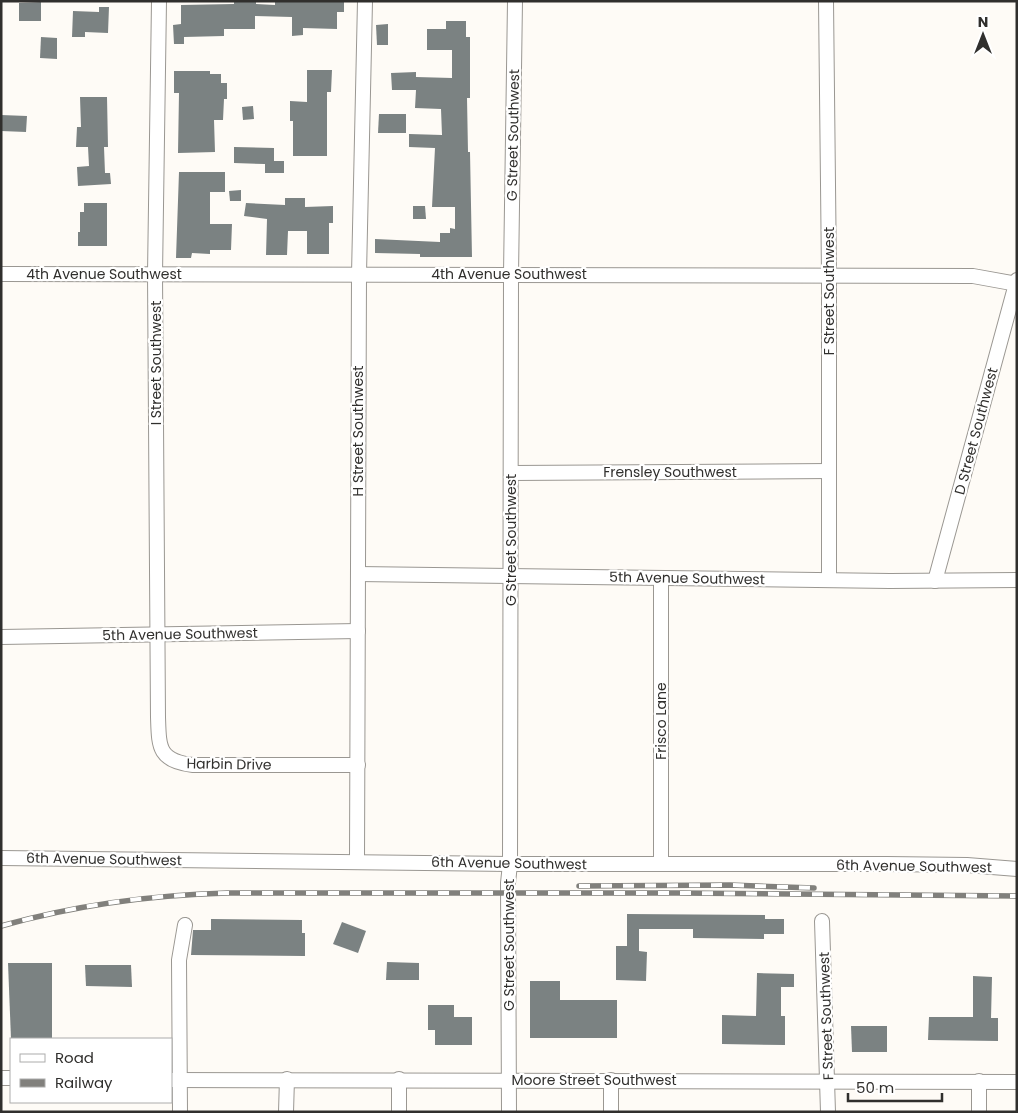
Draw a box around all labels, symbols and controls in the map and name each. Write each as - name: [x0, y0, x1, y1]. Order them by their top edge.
- north arrow: [958, 10, 1008, 60]
- text: N: [978, 12, 988, 32]
- street label: G Street Southwest: [502, 69, 524, 201]
- street label: F Street Southwest: [819, 227, 839, 355]
- street label: 4th Avenue Southwest: [26, 264, 182, 284]
- street label: 4th Avenue Southwest: [431, 264, 587, 284]
- street label: I Street Southwest: [146, 301, 166, 425]
- street label: D Street Southwest: [949, 365, 1003, 497]
- street label: H Street Southwest: [348, 366, 368, 496]
- street label: Frensley Southwest: [603, 462, 737, 482]
- street label: G Street Southwest: [501, 474, 521, 606]
- street label: 5th Avenue Southwest: [609, 567, 765, 589]
- street label: 5th Avenue Southwest: [102, 623, 258, 645]
- street label: Frisco Lane: [651, 682, 671, 760]
- street label: Harbin Drive: [186, 753, 272, 775]
- street label: 6th Avenue Southwest: [26, 848, 182, 870]
- street label: 6th Avenue Southwest: [431, 852, 587, 874]
- street label: 6th Avenue Southwest: [836, 855, 992, 877]
- street label: G Street Southwest: [499, 879, 519, 1011]
- street label: F Street Southwest: [814, 952, 838, 1080]
- legend: [10, 1038, 172, 1103]
- text: Road: [55, 1047, 94, 1068]
- street label: Moore Street Southwest: [511, 1070, 677, 1090]
- scale bar: [848, 1070, 942, 1102]
- text: Railway: [55, 1072, 113, 1093]
- text: 50 m: [856, 1077, 894, 1098]

